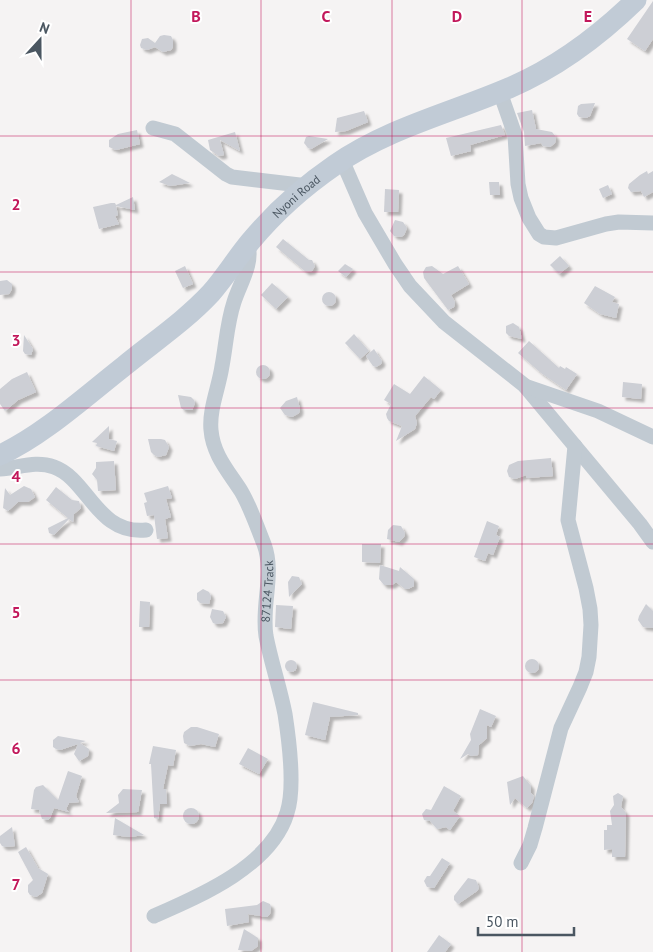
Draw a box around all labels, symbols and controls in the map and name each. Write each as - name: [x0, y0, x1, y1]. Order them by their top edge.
- text: B: [191, 6, 201, 26]
- text: C: [322, 6, 331, 26]
- text: D: [452, 6, 462, 26]
- text: E: [584, 6, 592, 26]
- north arrow: [15, 15, 65, 65]
- text: N: [37, 18, 52, 38]
- street label: Nyoni Road: [269, 171, 323, 221]
- text: 2: [11, 194, 21, 214]
- text: 3: [11, 330, 21, 350]
- text: 4: [11, 466, 21, 486]
- street label: 87124 Track: [257, 560, 276, 623]
- text: 5: [11, 602, 21, 622]
- text: 6: [11, 738, 21, 758]
- text: 7: [11, 874, 21, 894]
- scale bar: [478, 904, 574, 936]
- text: 50 m: [486, 912, 519, 931]

